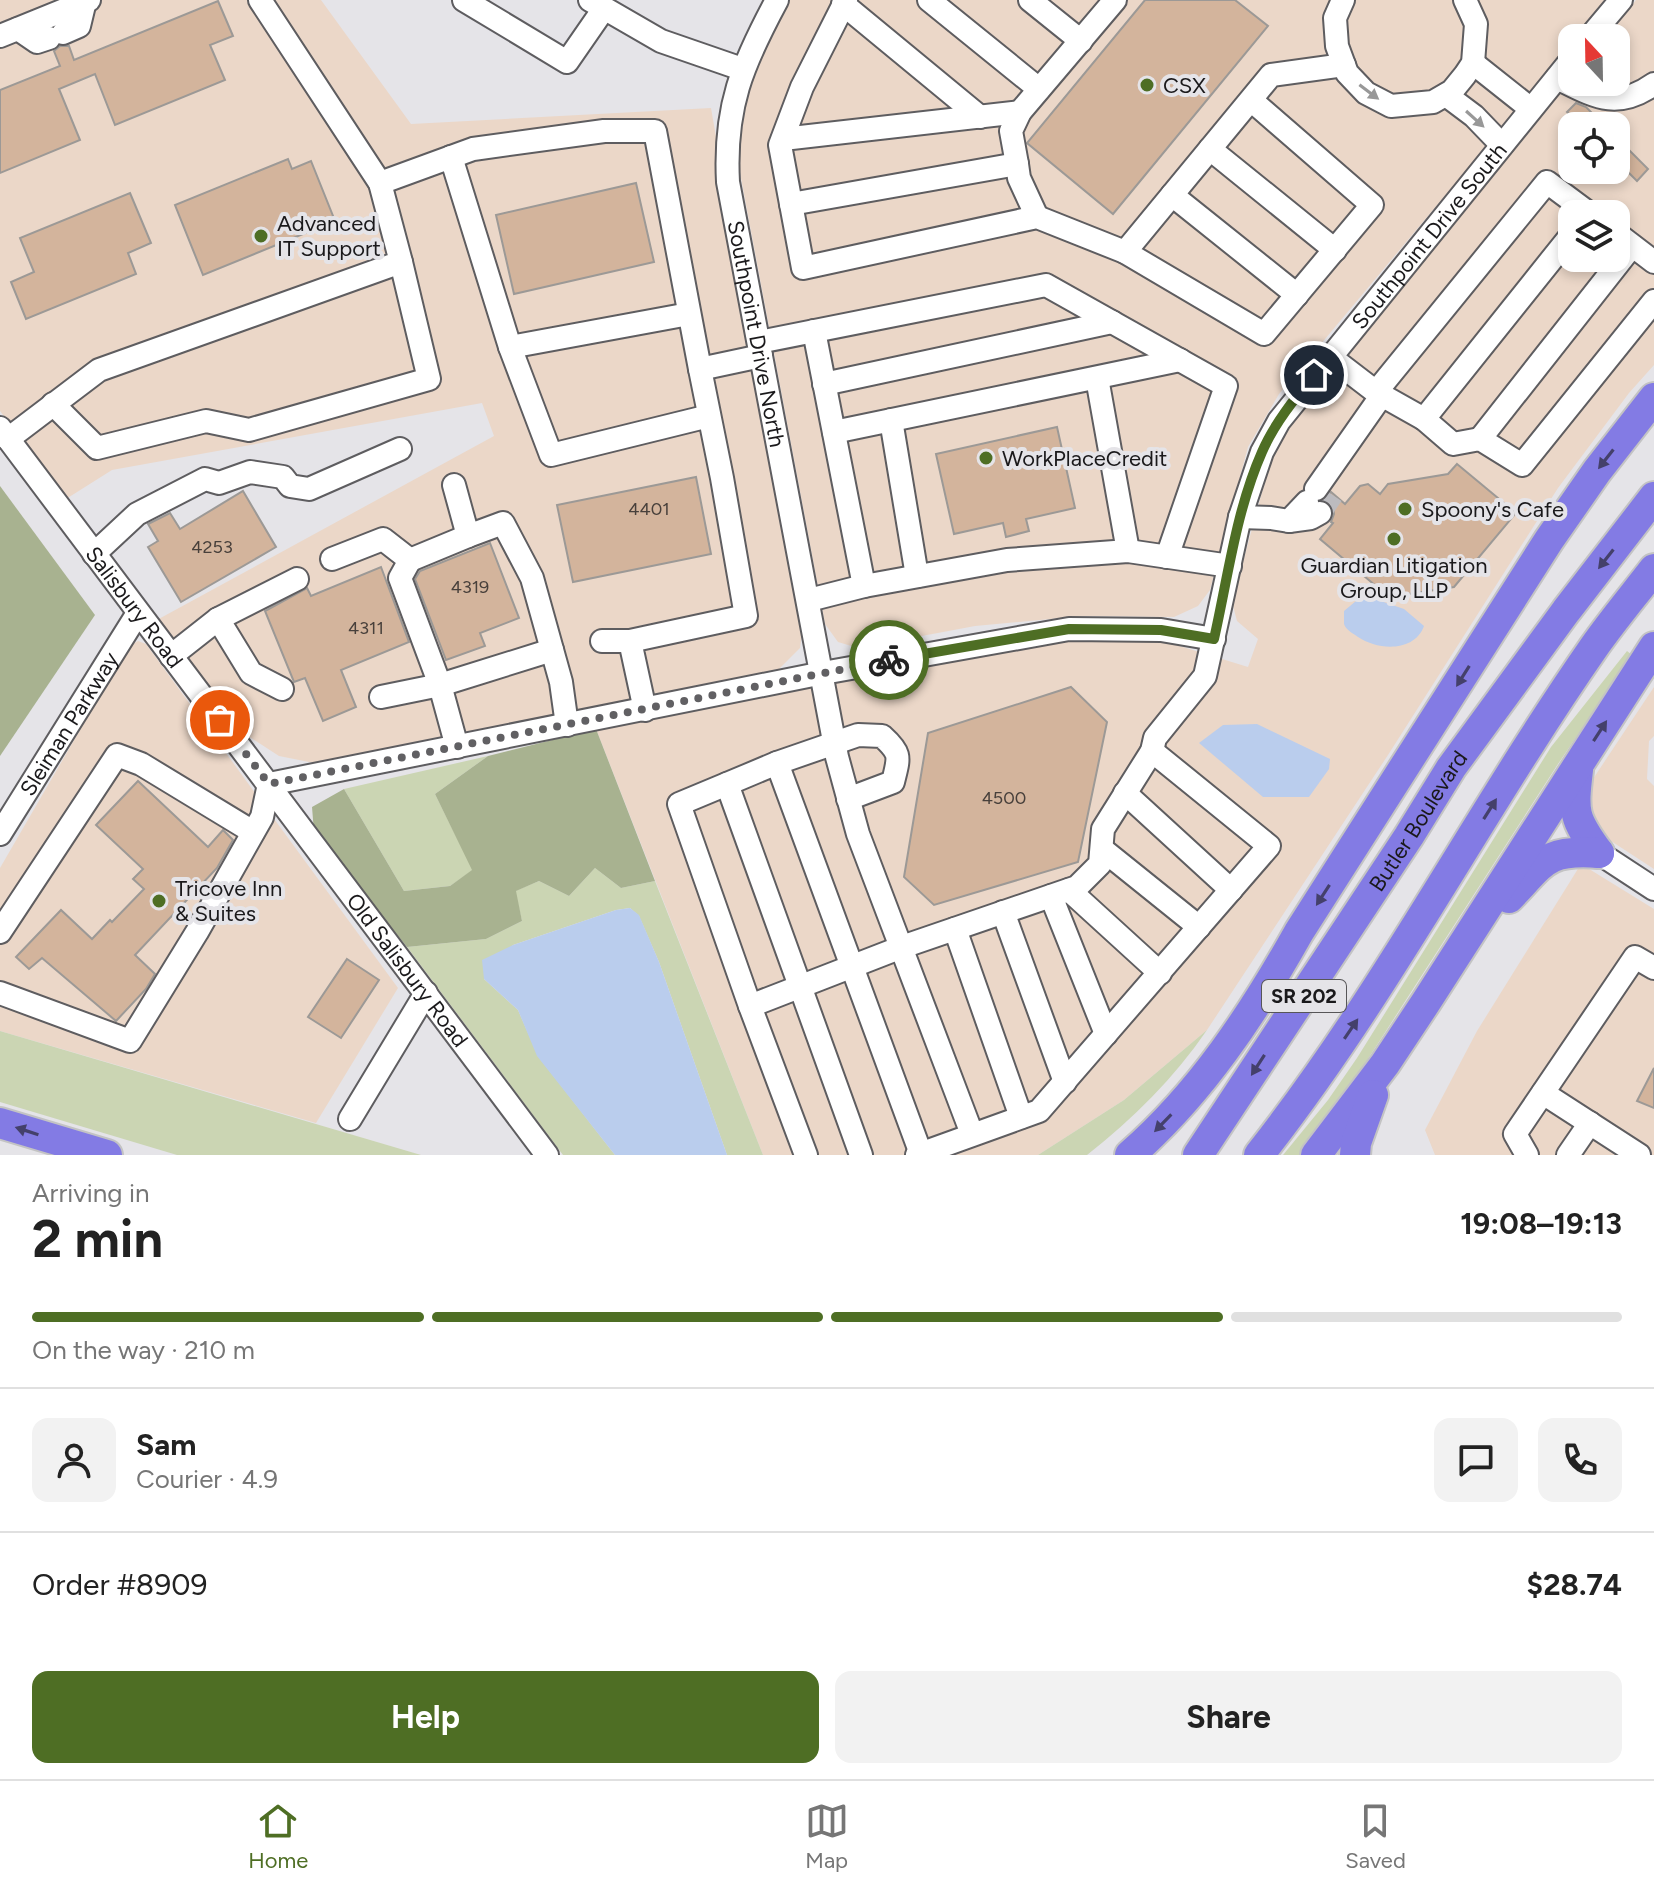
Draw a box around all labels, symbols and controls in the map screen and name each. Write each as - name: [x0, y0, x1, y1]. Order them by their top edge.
- north arrow: [1558, 24, 1630, 96]
- map controls: [1558, 24, 1630, 272]
- place label: CSX: [1163, 72, 1206, 99]
- marker: CSX: [1138, 76, 1156, 94]
- one-way arrow: [1359, 84, 1379, 100]
- one-way arrow: [1465, 109, 1484, 127]
- button: locate: [1558, 112, 1630, 184]
- street label: Southpoint Drive South: [1346, 137, 1513, 335]
- button: layers: [1558, 200, 1630, 272]
- place label: Advanced IT Support: [277, 210, 381, 262]
- street label: Southpoint Drive North: [722, 218, 791, 450]
- marker: Advanced IT Support: [252, 227, 270, 245]
- pin: [1280, 341, 1348, 409]
- icon: home: [1292, 353, 1336, 397]
- place label: WorkPlaceCredit: [1002, 445, 1167, 472]
- marker: WorkPlaceCredit: [977, 449, 995, 467]
- one-way arrow: [1598, 449, 1614, 469]
- place label: Spoony's Cafe: [1421, 496, 1564, 523]
- house number: 4401: [628, 498, 670, 520]
- marker: Spoony's Cafe: [1396, 500, 1414, 518]
- marker: Guardian Litigation Group, LLP: [1385, 530, 1403, 548]
- house number: 4253: [191, 536, 233, 558]
- street label: Salisbury Road: [80, 541, 189, 673]
- one-way arrow: [1598, 549, 1615, 569]
- place label: Guardian Litigation Group, LLP: [1300, 552, 1488, 604]
- house number: 4319: [451, 576, 489, 598]
- house number: 4311: [348, 617, 384, 639]
- courier: [849, 620, 929, 700]
- icon: bike: [867, 638, 911, 682]
- street label: Sleiman Parkway: [14, 647, 125, 801]
- one-way arrow: [1456, 665, 1470, 687]
- pin: [186, 686, 254, 754]
- icon: bag: [198, 698, 242, 742]
- one-way arrow: [1592, 720, 1606, 742]
- street label: Butler Boulevard: [1363, 745, 1473, 897]
- house number: 4500: [982, 787, 1026, 809]
- one-way arrow: [1482, 798, 1496, 820]
- place label: Tricove Inn & Suites: [175, 875, 282, 927]
- one-way arrow: [1316, 884, 1330, 906]
- street label: Old Salisbury Road: [341, 888, 474, 1052]
- marker: Tricove Inn & Suites: [150, 892, 168, 910]
- road number: SR 202: [1262, 980, 1346, 1012]
- one-way arrow: [1344, 1018, 1358, 1040]
- one-way arrow: [1251, 1055, 1266, 1076]
- one-way arrow: [1154, 1113, 1172, 1132]
- one-way arrow: [14, 1124, 38, 1137]
- text: Arriving in: [32, 1177, 150, 1209]
- text: 19:08–19:13: [1460, 1205, 1622, 1242]
- text: 2 min: [32, 1208, 163, 1270]
- text: On the way · 210 m: [32, 1334, 255, 1366]
- button: person: [32, 1418, 116, 1502]
- button: chat: [1434, 1418, 1518, 1502]
- button: phone: [1538, 1418, 1622, 1502]
- text: Sam: [136, 1426, 196, 1463]
- text: Courier · 4.9: [136, 1463, 278, 1495]
- text: Order #8909: [32, 1566, 207, 1603]
- text: $28.74: [1527, 1566, 1622, 1603]
- button: Help: [32, 1671, 819, 1763]
- button: Share: [835, 1671, 1622, 1763]
- tab: Home: [248, 1799, 308, 1874]
- tab: Map: [805, 1799, 849, 1874]
- tab: Saved: [1345, 1799, 1406, 1874]

